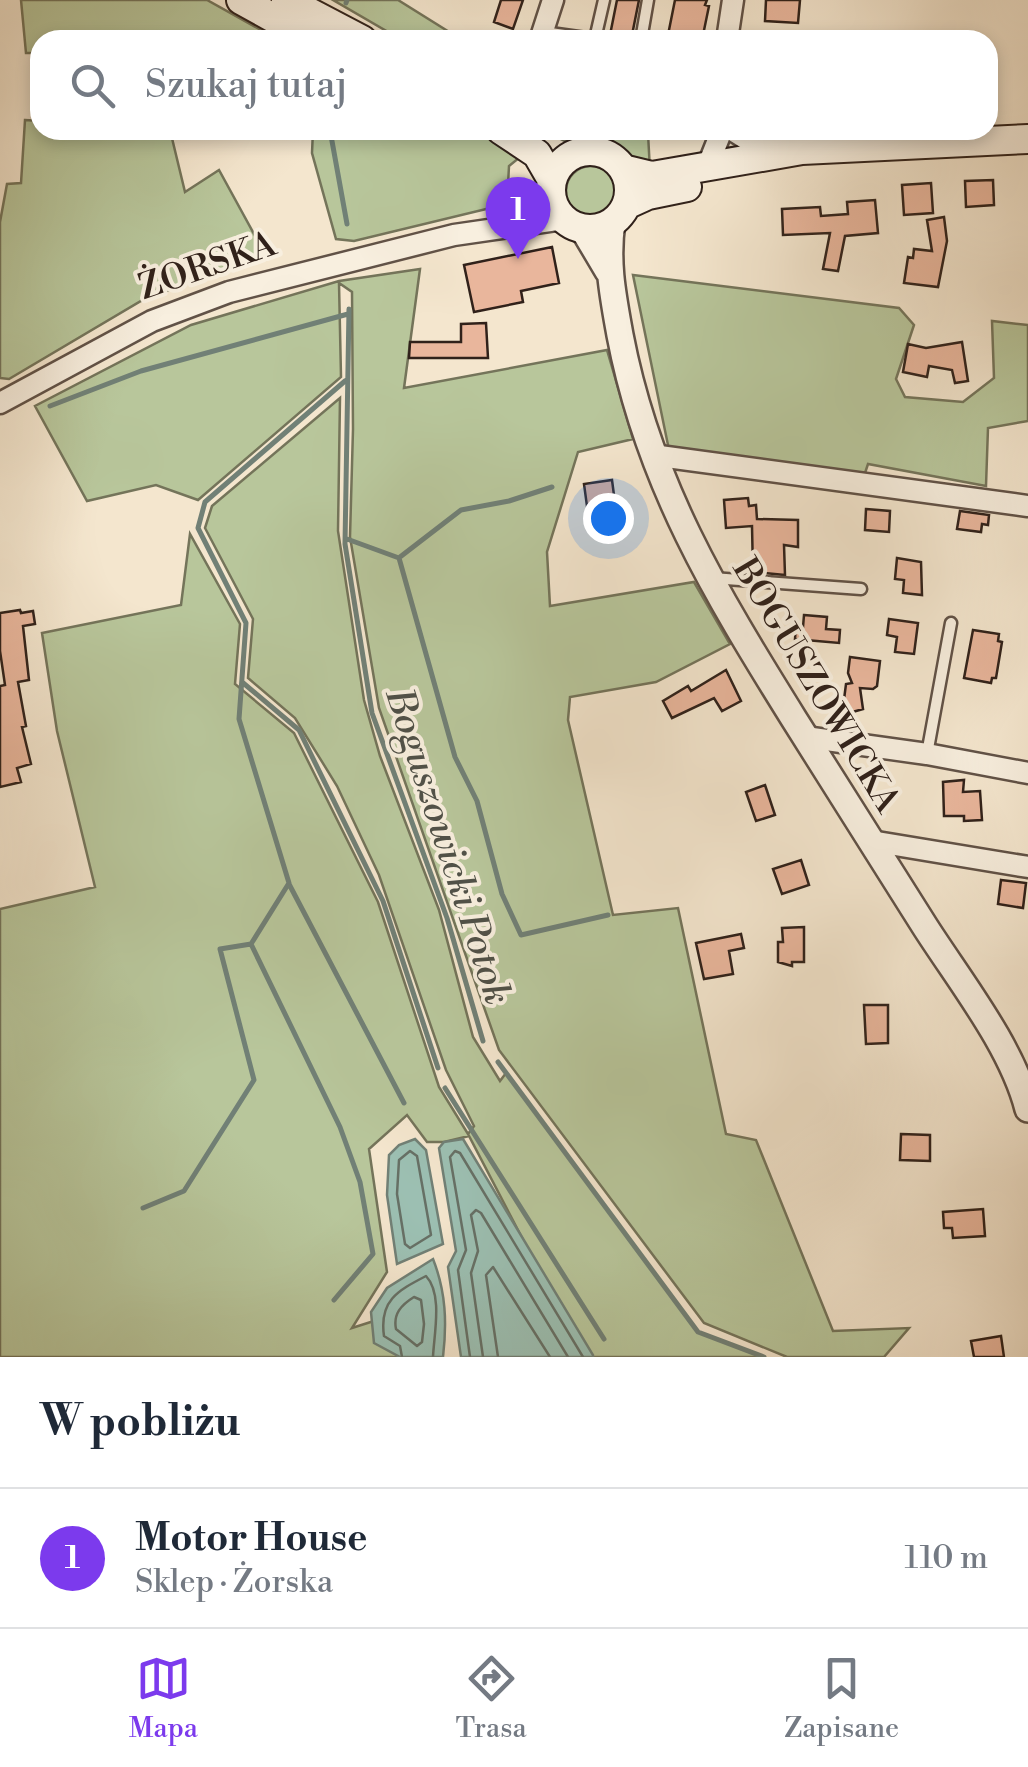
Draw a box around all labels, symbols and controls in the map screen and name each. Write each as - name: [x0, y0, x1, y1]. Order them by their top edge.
- search box: [30, 30, 998, 140]
- icon: search: [65, 58, 120, 113]
- text: Szukaj tutaj: [145, 62, 348, 109]
- pin: 1: [486, 176, 550, 259]
- street label: ŻORSKA: [133, 222, 283, 310]
- your location: [583, 493, 634, 544]
- street label: BOGUSZOWICKA: [722, 550, 909, 822]
- water label: Boguszowicki Potok: [374, 681, 521, 1011]
- text: W pobliżu: [40, 1396, 240, 1449]
- text: Motor House: [135, 1515, 368, 1562]
- text: 1: [65, 1538, 80, 1578]
- text: 110 m: [905, 1538, 988, 1578]
- text: Sklep · Żorska: [135, 1562, 333, 1602]
- tab: Mapa: [129, 1651, 198, 1746]
- tab: Trasa: [456, 1651, 527, 1746]
- tab: Zapisane: [784, 1651, 899, 1746]

